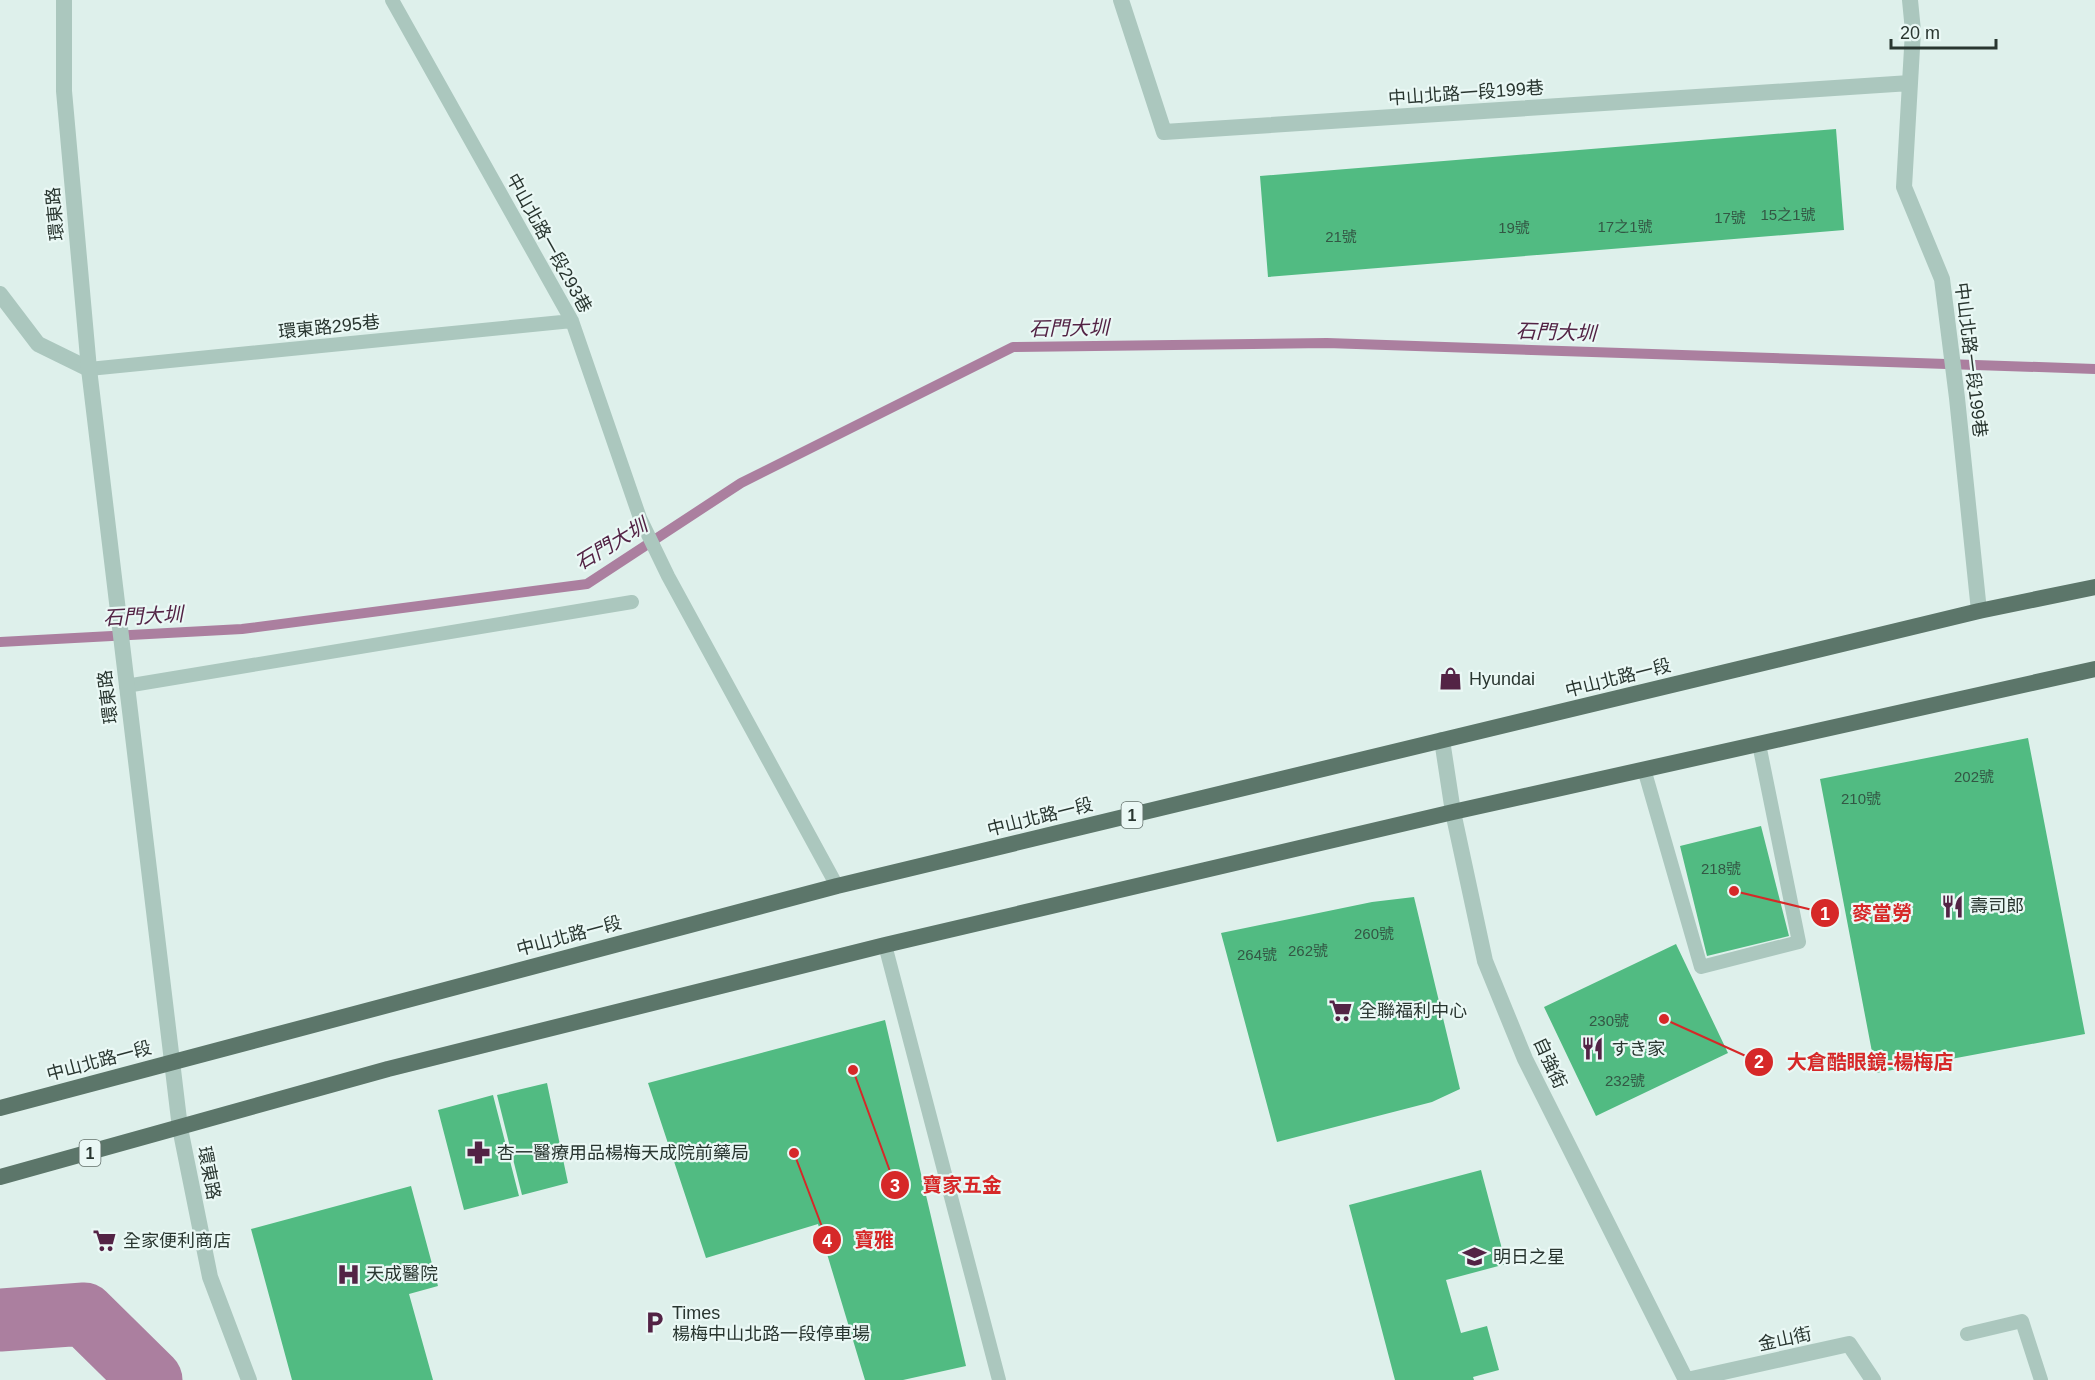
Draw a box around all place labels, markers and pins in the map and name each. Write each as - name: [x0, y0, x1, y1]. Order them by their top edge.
- shop icon: Hyundai: [1438, 666, 1464, 692]
- place label: Hyundai: [1469, 669, 1535, 689]
- restaurant icon: 壽司郎: [1939, 893, 1965, 919]
- callout: 麥當勞: [1810, 894, 1924, 932]
- place label: 壽司郎: [1970, 896, 2024, 916]
- supermarket icon: 全聯福利中心: [1328, 998, 1354, 1024]
- place label: 全聯福利中心: [1359, 1001, 1467, 1021]
- restaurant icon: すき家: [1580, 1036, 1606, 1062]
- place label: すき家: [1611, 1039, 1665, 1059]
- callout: 大倉酷眼鏡-楊梅店: [1744, 1043, 1965, 1081]
- pharmacy icon: 杏一醫療用品楊梅天成院前藥局: [466, 1140, 492, 1166]
- place label: 杏一醫療用品楊梅天成院前藥局: [497, 1143, 749, 1163]
- callout: 寶家五金: [880, 1166, 1014, 1204]
- callout: 寶雅: [812, 1221, 906, 1259]
- supermarket icon: 全家便利商店: [92, 1228, 118, 1254]
- place label: 全家便利商店: [123, 1231, 231, 1251]
- school or university icon: 明日之星: [1462, 1244, 1488, 1270]
- place label: 明日之星: [1493, 1247, 1565, 1267]
- hospital icon: 天成醫院: [335, 1261, 361, 1287]
- place label: 天成醫院: [366, 1264, 438, 1284]
- place label: Times 楊梅中山北路一段停車場: [672, 1303, 870, 1344]
- parking icon: Times 楊梅中山北路一段停車場: [641, 1310, 667, 1336]

